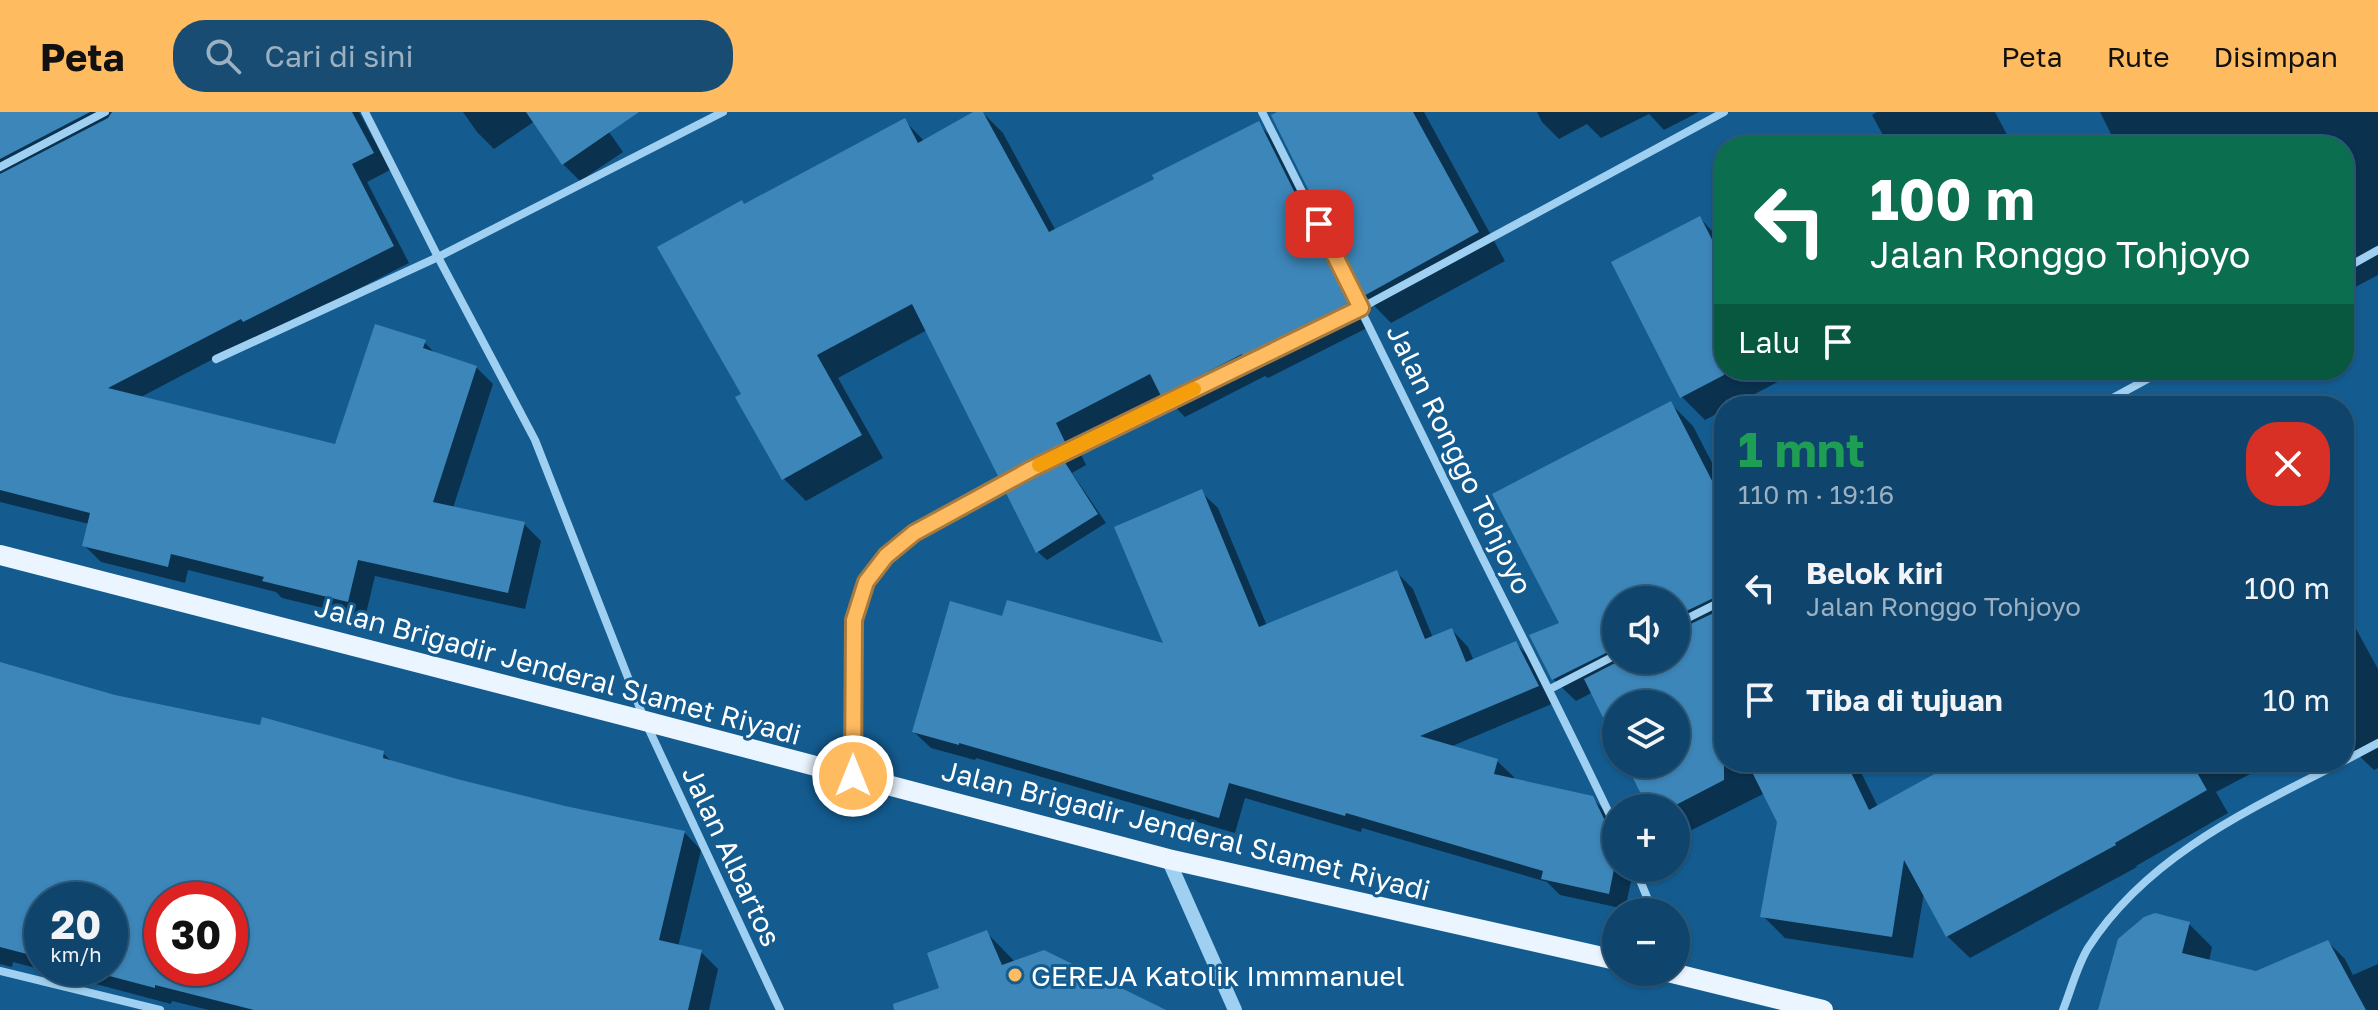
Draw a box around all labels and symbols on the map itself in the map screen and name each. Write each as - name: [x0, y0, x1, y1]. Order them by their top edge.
- pin: [1285, 190, 1353, 258]
- street label: Jalan Ronggo Tohjoyo: [1380, 319, 1540, 599]
- street label: Jalan Brigadir Jenderal Slamet Riyadi: [311, 589, 805, 751]
- position arrow: [811, 734, 895, 818]
- street label: Jalan Brigadir Jenderal Slamet Riyadi: [938, 753, 1434, 907]
- street label: Jalan Albartos: [676, 761, 788, 951]
- speed limit sign: 30: [144, 882, 248, 986]
- place label: GEREJA Katolik Immmanuel: [1031, 959, 1405, 992]
- marker: GEREJA Katolik Immmanuel: [1006, 966, 1024, 984]

